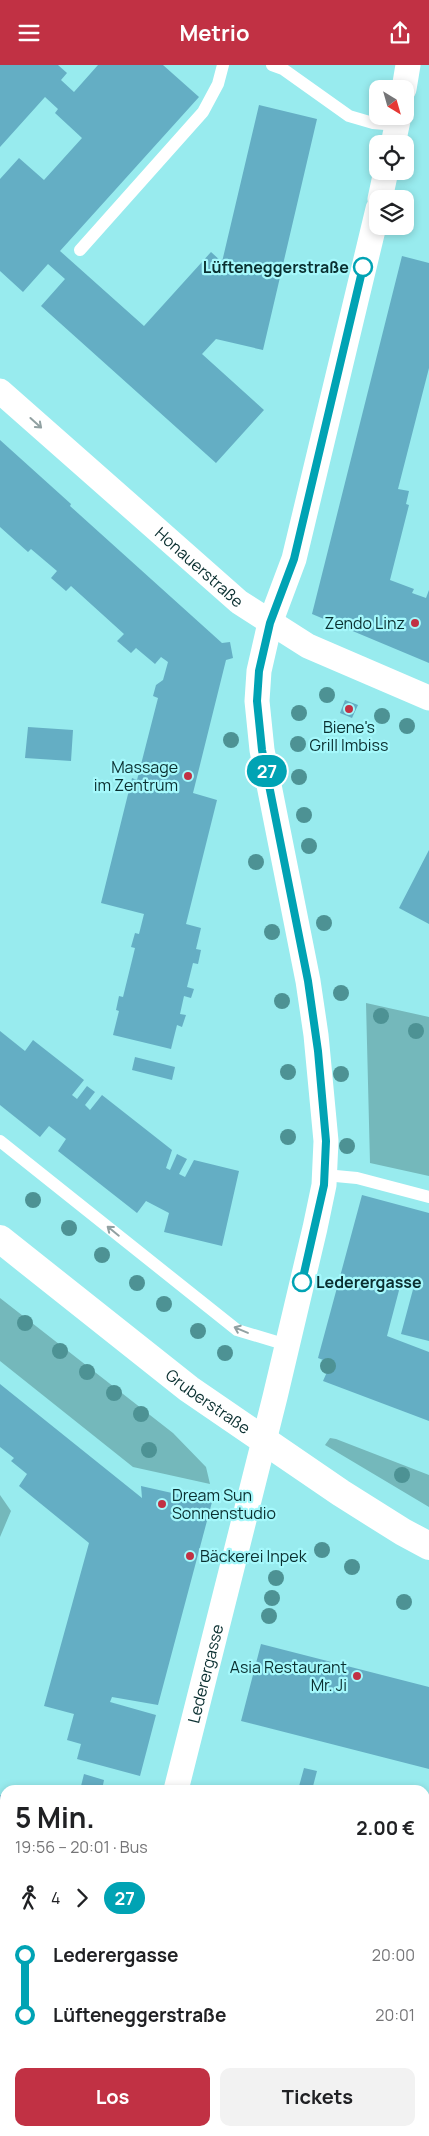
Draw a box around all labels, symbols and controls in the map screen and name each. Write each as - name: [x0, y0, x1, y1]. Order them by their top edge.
- text: Metrio: [179, 18, 250, 48]
- icon: menu: [15, 19, 43, 47]
- icon: share: [386, 19, 414, 47]
- north arrow: [369, 80, 414, 125]
- map controls: [369, 80, 414, 235]
- button: locate: [369, 135, 414, 180]
- button: layers: [369, 190, 414, 235]
- place label: Lüfteneggerstraße: [203, 256, 349, 278]
- marker: Lüfteneggerstraße: [353, 257, 373, 277]
- one-way arrow: [30, 417, 43, 429]
- street label: Honauerstraße: [150, 522, 248, 612]
- place label: Zendo Linz: [325, 612, 405, 634]
- marker: Zendo Linz: [409, 617, 421, 629]
- marker: Biene's Grill Imbiss: [343, 703, 355, 715]
- place label: Biene's Grill Imbiss: [310, 716, 388, 756]
- line badge: 27: [244, 755, 290, 787]
- place label: Massage im Zentrum: [94, 756, 178, 796]
- text: 27: [257, 759, 277, 783]
- marker: Massage im Zentrum: [182, 770, 194, 782]
- one-way arrow: [107, 1226, 120, 1237]
- place label: Lederergasse: [316, 1271, 422, 1293]
- marker: Lederergasse: [292, 1272, 312, 1292]
- one-way arrow: [234, 1325, 249, 1335]
- street label: Gruberstraße: [161, 1364, 255, 1439]
- place label: Dream Sun Sonnenstudio: [172, 1484, 276, 1524]
- marker: Dream Sun Sonnenstudio: [156, 1498, 168, 1510]
- place label: Bäckerei Inpek: [200, 1545, 308, 1567]
- marker: Bäckerei Inpek: [184, 1550, 196, 1562]
- street label: Lederergasse: [182, 1622, 228, 1725]
- place label: Asia Restaurant Mr. Ji: [230, 1656, 347, 1696]
- marker: Asia Restaurant Mr. Ji: [351, 1670, 363, 1682]
- text: 5 Min.: [15, 1798, 95, 1836]
- text: 2.00 €: [356, 1815, 415, 1841]
- text: 19:56 – 20:01 · Bus: [15, 1836, 148, 1858]
- icon: walk: [15, 1884, 43, 1912]
- icon: forward: [68, 1884, 96, 1912]
- text: 27: [114, 1886, 135, 1910]
- text: 4: [51, 1887, 60, 1909]
- text: Lederergasse: [53, 1942, 178, 1968]
- text: 20:00: [372, 1944, 415, 1966]
- text: Lüfteneggerstraße: [53, 2002, 227, 2028]
- text: 20:01: [375, 2004, 415, 2026]
- button: Los: [15, 2068, 210, 2126]
- button: Tickets: [220, 2068, 415, 2126]

